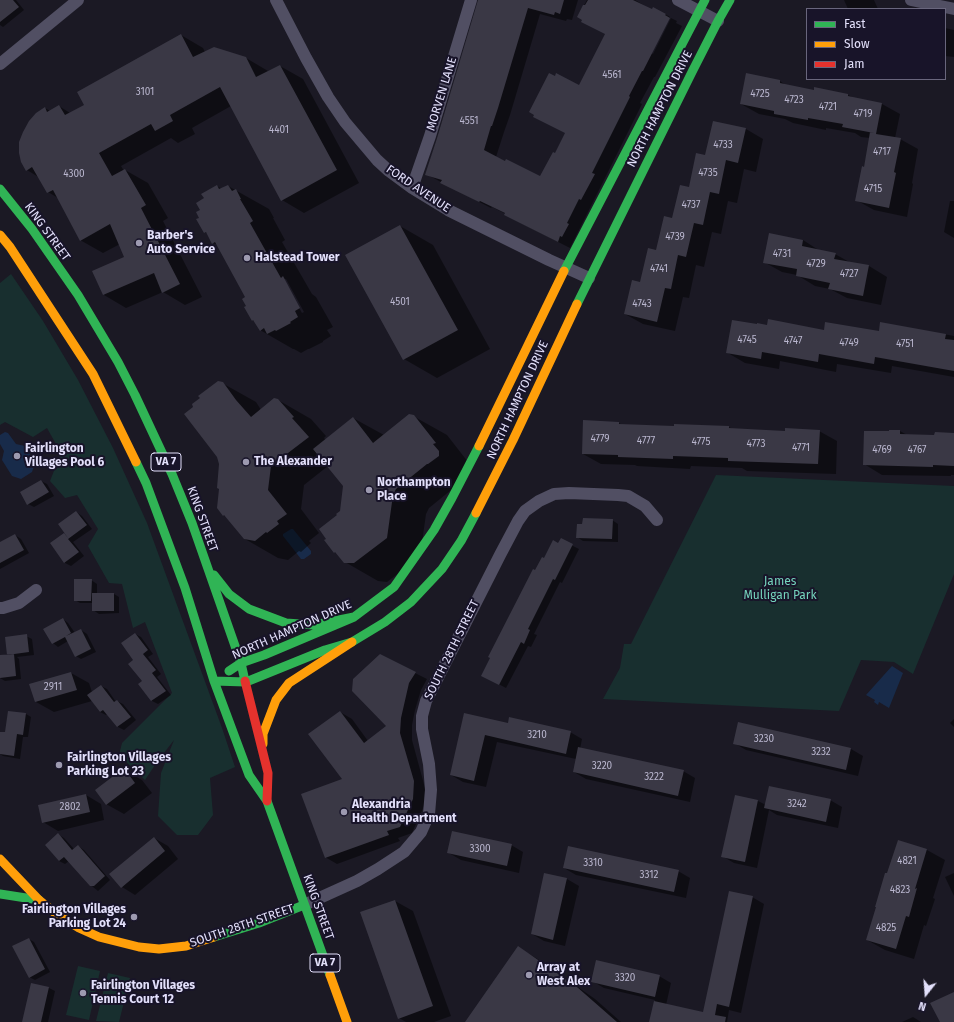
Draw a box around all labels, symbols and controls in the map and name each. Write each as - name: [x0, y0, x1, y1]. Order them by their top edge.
- legend: [806, 8, 946, 80]
- text: Fast: [844, 17, 866, 31]
- text: Slow: [844, 37, 870, 51]
- street label: NORTH HAMPTON DRIVE: [624, 48, 696, 170]
- street label: MORVEN LANE: [424, 55, 460, 133]
- text: Jam: [844, 57, 864, 71]
- house number: 4561: [602, 69, 622, 81]
- house number: 3101: [136, 86, 154, 98]
- house number: 4725: [750, 88, 770, 100]
- house number: 4723: [784, 94, 804, 106]
- house number: 4721: [819, 101, 837, 113]
- house number: 4719: [854, 108, 872, 120]
- house number: 4551: [459, 115, 479, 127]
- house number: 4401: [269, 124, 289, 136]
- house number: 4733: [713, 139, 733, 151]
- house number: 4717: [873, 146, 891, 158]
- street label: FORD AVENUE: [383, 162, 453, 216]
- house number: 4735: [698, 167, 718, 179]
- house number: 4300: [63, 168, 85, 180]
- house number: 4715: [864, 183, 882, 195]
- house number: 4737: [682, 199, 700, 211]
- street label: KING STREET: [21, 200, 73, 264]
- place label: Barber's Auto Service: [147, 229, 215, 257]
- house number: 4739: [665, 231, 685, 243]
- marker: Barber's Auto Service: [134, 238, 144, 248]
- house number: 4731: [773, 248, 791, 260]
- place label: Halstead Tower: [255, 251, 340, 265]
- marker: Halstead Tower: [242, 253, 252, 263]
- house number: 4729: [806, 258, 826, 270]
- house number: 4741: [650, 263, 668, 275]
- house number: 4727: [840, 268, 858, 280]
- house number: 4501: [390, 296, 410, 308]
- house number: 4743: [632, 298, 652, 310]
- house number: 4745: [737, 334, 757, 346]
- house number: 4747: [784, 335, 802, 347]
- house number: 4749: [839, 337, 859, 349]
- street label: NORTH HAMPTON DRIVE: [484, 338, 552, 462]
- house number: 4751: [896, 338, 914, 350]
- house number: 4779: [590, 433, 610, 445]
- house number: 4777: [637, 435, 655, 447]
- house number: 4775: [692, 436, 710, 448]
- house number: 4773: [747, 438, 765, 450]
- place label: Fairlington Villages Pool 6: [25, 442, 104, 470]
- house number: 4771: [792, 442, 810, 454]
- house number: 4769: [872, 444, 892, 456]
- house number: 4767: [908, 444, 926, 456]
- marker: Fairlington Villages Pool 6: [12, 451, 22, 461]
- road number: VA 7: [151, 453, 181, 471]
- place label: The Alexander: [254, 455, 332, 469]
- marker: The Alexander: [241, 457, 251, 467]
- place label: Northampton Place: [377, 476, 451, 504]
- street label: KING STREET: [184, 484, 220, 554]
- marker: Northampton Place: [364, 485, 374, 495]
- park label: James Mulligan Park: [743, 575, 817, 603]
- street label: NORTH HAMPTON DRIVE: [230, 597, 354, 663]
- street label: SOUTH 28TH STREET: [422, 598, 482, 702]
- house number: 2911: [44, 681, 62, 693]
- house number: 3210: [527, 729, 547, 741]
- house number: 3230: [754, 733, 774, 745]
- house number: 3232: [811, 746, 831, 758]
- place label: Fairlington Villages Parking Lot 23: [67, 751, 171, 779]
- marker: Fairlington Villages Parking Lot 23: [54, 760, 64, 770]
- house number: 3220: [592, 760, 612, 772]
- house number: 3222: [644, 771, 664, 783]
- place label: Alexandria Health Department: [352, 798, 457, 826]
- house number: 3242: [787, 798, 807, 810]
- house number: 2802: [60, 801, 80, 813]
- marker: Alexandria Health Department: [339, 807, 349, 817]
- house number: 3300: [469, 843, 491, 855]
- house number: 4821: [897, 855, 917, 867]
- house number: 3310: [583, 857, 603, 869]
- house number: 3312: [639, 869, 659, 881]
- street label: KING STREET: [300, 872, 336, 942]
- house number: 4823: [890, 884, 910, 896]
- street label: SOUTH 28TH STREET: [188, 901, 296, 951]
- place label: Fairlington Villages Parking Lot 24: [22, 903, 126, 931]
- marker: Fairlington Villages Parking Lot 24: [129, 912, 139, 922]
- house number: 4825: [876, 922, 896, 934]
- road number: VA 7: [310, 954, 340, 972]
- place label: Array at West Alex: [537, 961, 590, 989]
- marker: Array at West Alex: [524, 970, 534, 980]
- house number: 3320: [615, 972, 635, 984]
- north arrow: [906, 974, 946, 1014]
- place label: Fairlington Villages Tennis Court 12: [91, 979, 195, 1007]
- marker: Fairlington Villages Tennis Court 12: [78, 988, 88, 998]
- text: N: [917, 999, 928, 1013]

